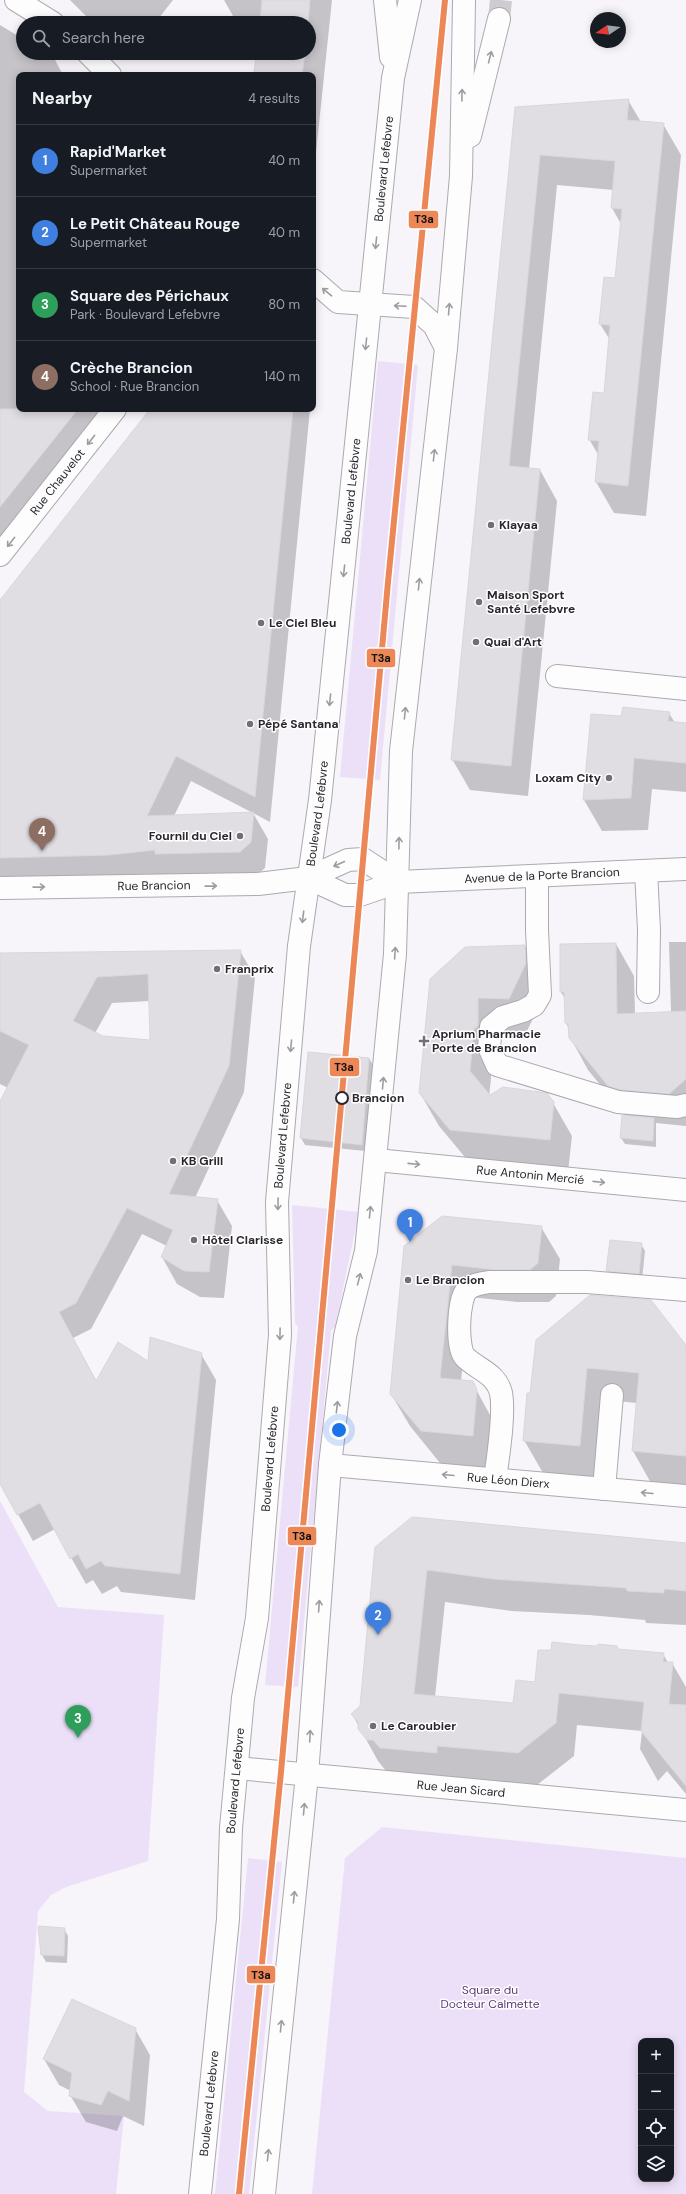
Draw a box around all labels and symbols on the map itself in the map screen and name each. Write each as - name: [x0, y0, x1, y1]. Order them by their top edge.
- north arrow: [590, 12, 626, 48]
- one-way arrow: [486, 50, 494, 63]
- one-way arrow: [458, 89, 466, 102]
- street label: Boulevard Lefebvre: [371, 115, 397, 223]
- line badge: T3a: [408, 210, 439, 229]
- text: T3a: [414, 212, 434, 226]
- one-way arrow: [373, 236, 380, 249]
- one-way arrow: [322, 288, 332, 297]
- one-way arrow: [393, 303, 406, 310]
- one-way arrow: [445, 303, 453, 316]
- one-way arrow: [363, 337, 370, 350]
- one-way arrow: [87, 434, 95, 445]
- street label: Boulevard Lefebvre: [338, 437, 365, 545]
- street label: Rue Chauvelot: [26, 445, 89, 518]
- one-way arrow: [430, 449, 437, 462]
- place label: Klayaa: [499, 517, 538, 533]
- marker: Klayaa: [486, 520, 496, 530]
- one-way arrow: [6, 536, 15, 547]
- one-way arrow: [340, 564, 347, 577]
- one-way arrow: [416, 578, 423, 591]
- place label: Maison Sport Santé Lefebvre: [487, 587, 575, 617]
- marker: Maison Sport Santé Lefebvre: [474, 597, 484, 607]
- place label: Le Ciel Bleu: [269, 615, 336, 631]
- marker: Le Ciel Bleu: [256, 618, 266, 628]
- place label: Quai d'Art: [484, 634, 542, 650]
- marker: Quai d'Art: [471, 637, 481, 647]
- line badge: T3a: [366, 648, 396, 668]
- text: T3a: [371, 651, 391, 665]
- one-way arrow: [327, 693, 334, 706]
- one-way arrow: [401, 707, 409, 720]
- place label: Pépé Santana: [258, 716, 339, 732]
- marker: Pépé Santana: [245, 719, 255, 729]
- street label: Boulevard Lefebvre: [303, 760, 332, 867]
- place label: Loxam City: [535, 770, 602, 786]
- marker: Loxam City: [604, 773, 614, 783]
- pin: 4: [29, 818, 55, 851]
- place label: Fournil du Ciel: [149, 828, 232, 844]
- marker: Fournil du Ciel: [235, 831, 245, 841]
- one-way arrow: [395, 837, 403, 850]
- one-way arrow: [333, 861, 345, 868]
- street label: Avenue de la Porte Brancion: [464, 864, 620, 887]
- street label: Rue Brancion: [117, 877, 191, 894]
- one-way arrow: [204, 882, 217, 889]
- one-way arrow: [32, 883, 45, 891]
- one-way arrow: [299, 910, 307, 923]
- one-way arrow: [391, 947, 398, 960]
- place label: Franprix: [225, 961, 274, 977]
- marker: Franprix: [212, 964, 222, 974]
- place label: Aprium Pharmacie Porte de Brancion: [432, 1026, 541, 1056]
- marker: Aprium Pharmacie Porte de Brancion: [419, 1036, 429, 1046]
- one-way arrow: [287, 1039, 294, 1052]
- line badge: T3a: [329, 1057, 360, 1077]
- text: T3a: [334, 1060, 354, 1074]
- one-way arrow: [379, 1077, 387, 1090]
- street label: Boulevard Lefebvre: [270, 1082, 295, 1189]
- place label: Brancion: [352, 1090, 404, 1106]
- marker: Brancion: [335, 1091, 349, 1105]
- place label: KB Grill: [181, 1153, 223, 1169]
- marker: KB Grill: [168, 1156, 178, 1166]
- one-way arrow: [407, 1160, 420, 1167]
- street label: Rue Antonin Mercié: [476, 1162, 585, 1188]
- one-way arrow: [592, 1178, 605, 1185]
- one-way arrow: [274, 1197, 282, 1210]
- one-way arrow: [366, 1206, 374, 1219]
- pin: 1: [397, 1209, 423, 1242]
- place label: Hôtel Clarisse: [202, 1232, 283, 1248]
- marker: Hôtel Clarisse: [189, 1235, 199, 1245]
- place label: Le Brancion: [416, 1272, 485, 1288]
- one-way arrow: [356, 1273, 363, 1286]
- marker: Le Brancion: [403, 1275, 413, 1285]
- one-way arrow: [276, 1327, 284, 1340]
- one-way arrow: [333, 1401, 341, 1414]
- street label: Boulevard Lefebvre: [258, 1405, 282, 1512]
- your location: [329, 1420, 349, 1440]
- street label: Rue Léon Dierx: [466, 1469, 550, 1492]
- one-way arrow: [442, 1471, 455, 1478]
- one-way arrow: [641, 1489, 654, 1496]
- line badge: T3a: [287, 1526, 317, 1546]
- text: T3a: [292, 1529, 312, 1543]
- one-way arrow: [316, 1600, 323, 1613]
- pin: 2: [365, 1602, 391, 1635]
- pin: 3: [65, 1705, 91, 1738]
- place label: Le Caroubier: [381, 1718, 456, 1734]
- marker: Le Caroubier: [368, 1721, 378, 1731]
- street label: Boulevard Lefebvre: [223, 1727, 248, 1834]
- one-way arrow: [306, 1730, 313, 1743]
- street label: Rue Jean Sicard: [416, 1777, 506, 1801]
- one-way arrow: [300, 1803, 308, 1816]
- one-way arrow: [291, 1891, 298, 1904]
- line badge: T3a: [246, 1965, 276, 1984]
- text: T3a: [251, 1968, 271, 1982]
- park label: Square du Docteur Calmette: [440, 1982, 540, 2012]
- one-way arrow: [277, 2020, 285, 2033]
- street label: Boulevard Lefebvre: [196, 2050, 223, 2157]
- one-way arrow: [264, 2149, 272, 2162]

